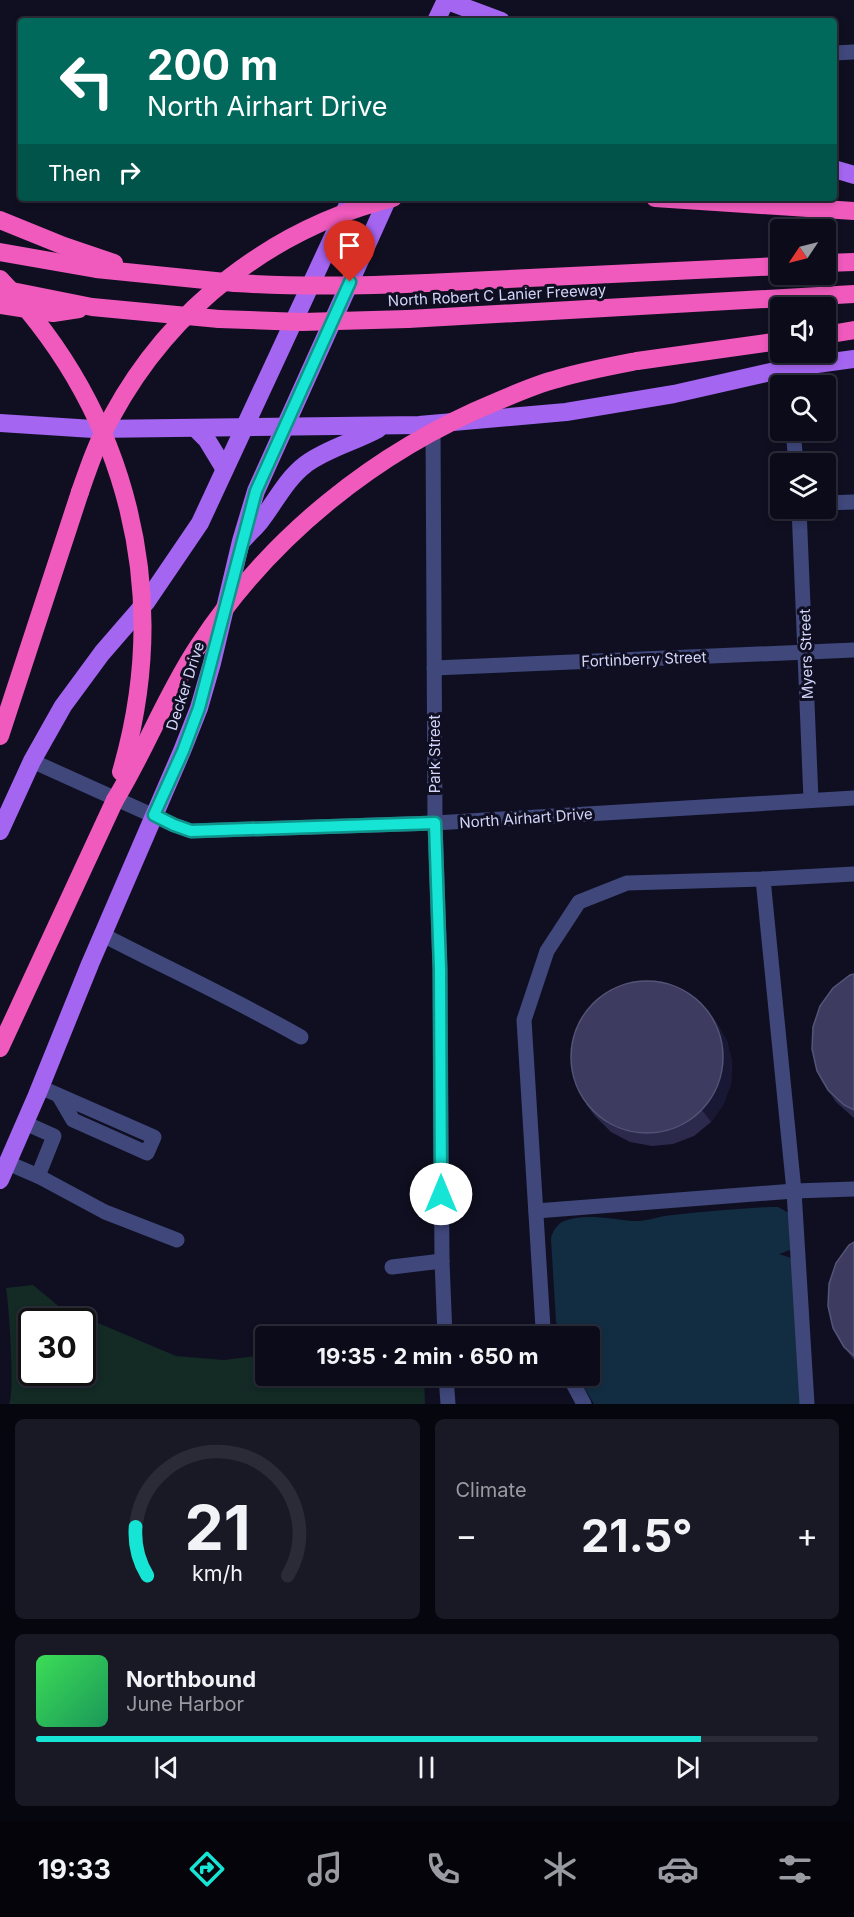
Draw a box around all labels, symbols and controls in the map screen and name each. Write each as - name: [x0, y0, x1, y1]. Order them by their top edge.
- text: 200 m: [147, 39, 278, 90]
- icon: left: [48, 42, 126, 120]
- text: North Airhart Drive: [147, 90, 388, 123]
- icon: right: [113, 156, 146, 189]
- text: Then: [48, 160, 101, 186]
- north arrow: [770, 219, 836, 285]
- map controls: [770, 219, 836, 519]
- pin: [324, 220, 375, 282]
- icon: arrive: [333, 229, 366, 262]
- street label: North Robert C Lanier Freeway: [387, 280, 607, 310]
- button: sound: [770, 297, 836, 363]
- button: search: [770, 375, 836, 441]
- button: layers: [770, 453, 836, 519]
- street label: Myers Street: [795, 608, 817, 700]
- street label: Decker Drive: [162, 639, 208, 733]
- street label: Fortinberry Street: [581, 647, 707, 671]
- street label: Park Street: [425, 715, 444, 793]
- street label: North Airhart Drive: [459, 804, 593, 832]
- position arrow: [409, 1162, 473, 1226]
- speed limit sign: 30: [18, 1308, 96, 1386]
- text: 19:35 · 2 min · 650 m: [316, 1343, 539, 1369]
- text: Climate: [456, 1478, 527, 1502]
- text: 21: [184, 1490, 250, 1565]
- text: 21.5°: [581, 1508, 693, 1563]
- text: −: [456, 1515, 477, 1555]
- text: +: [796, 1515, 818, 1555]
- text: km/h: [192, 1560, 243, 1586]
- text: Northbound: [126, 1666, 256, 1692]
- text: June Harbor: [126, 1692, 244, 1716]
- icon: previous: [150, 1751, 183, 1784]
- icon: pause: [410, 1751, 443, 1784]
- icon: next: [671, 1751, 704, 1784]
- icon: directions: [186, 1848, 228, 1890]
- icon: music: [304, 1848, 346, 1890]
- icon: phone: [422, 1848, 464, 1890]
- icon: climate: [539, 1848, 581, 1890]
- icon: car: [657, 1848, 699, 1890]
- icon: filters: [774, 1848, 816, 1890]
- text: 19:33: [38, 1853, 111, 1886]

